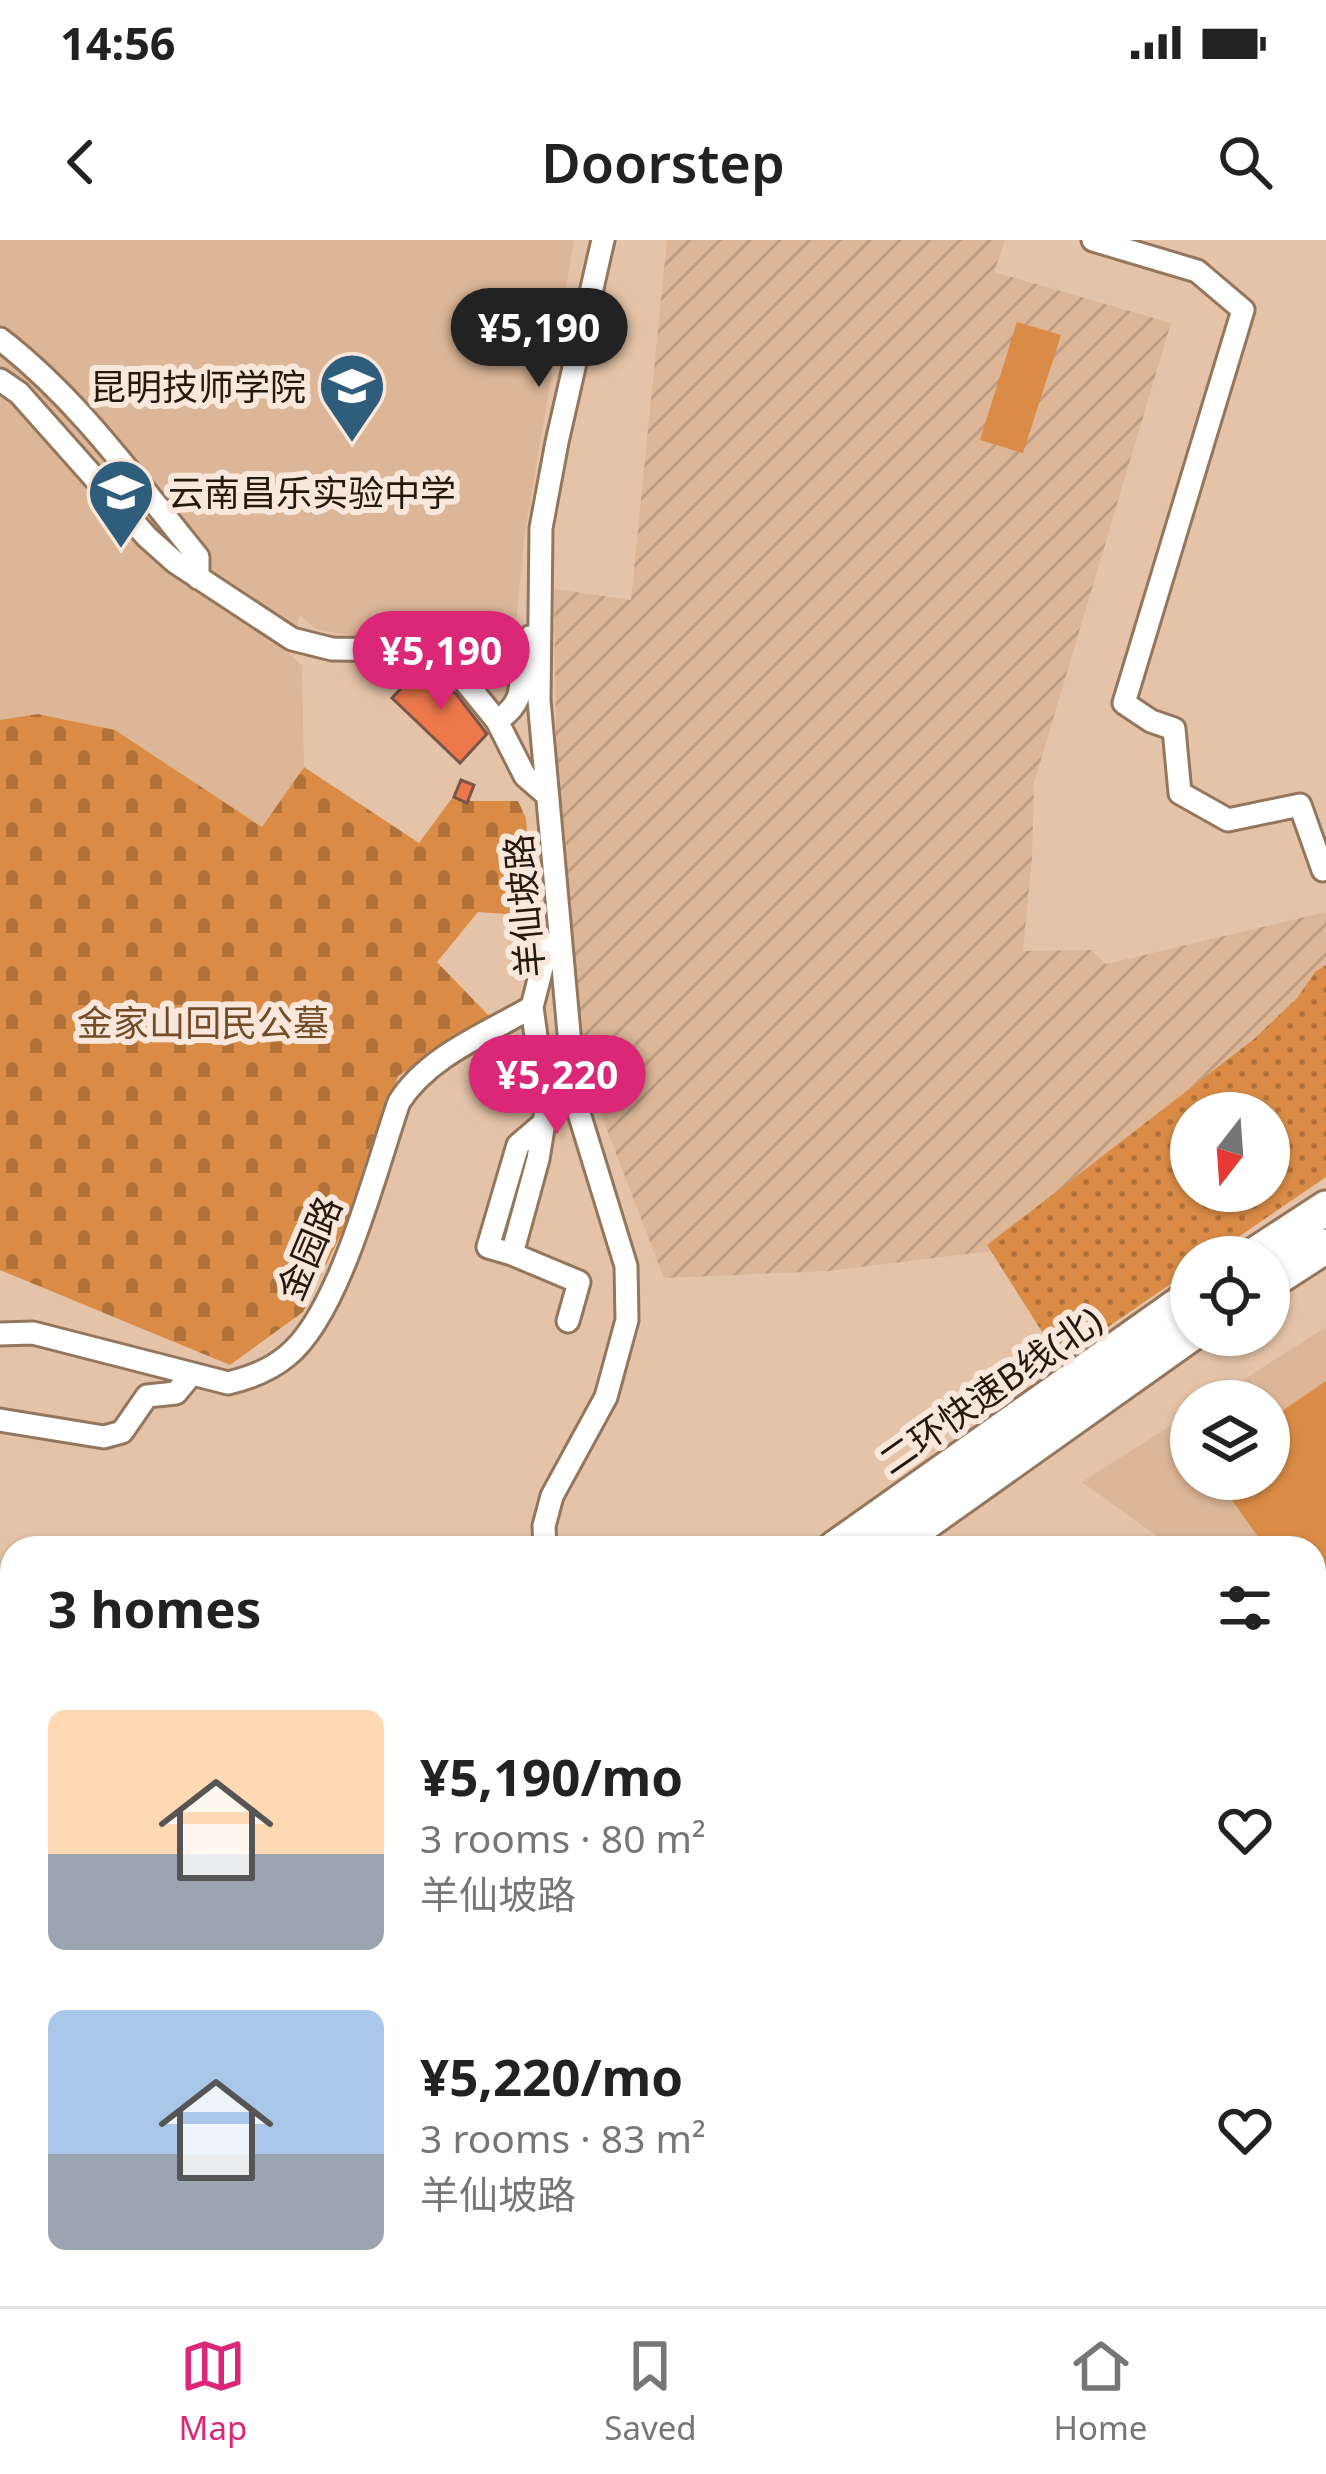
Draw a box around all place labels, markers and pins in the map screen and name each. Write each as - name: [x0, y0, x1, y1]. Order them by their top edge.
- pin: ¥5,190: [441, 288, 637, 390]
- school or university icon: 昆明技师学院: [317, 351, 387, 445]
- place label: 昆明技师学院: [90, 362, 306, 411]
- school or university icon: 云南昌乐实验中学: [86, 457, 156, 551]
- place label: 云南昌乐实验中学: [168, 468, 456, 517]
- pin: ¥5,190: [343, 611, 539, 713]
- pin: ¥5,220: [459, 1035, 655, 1137]

